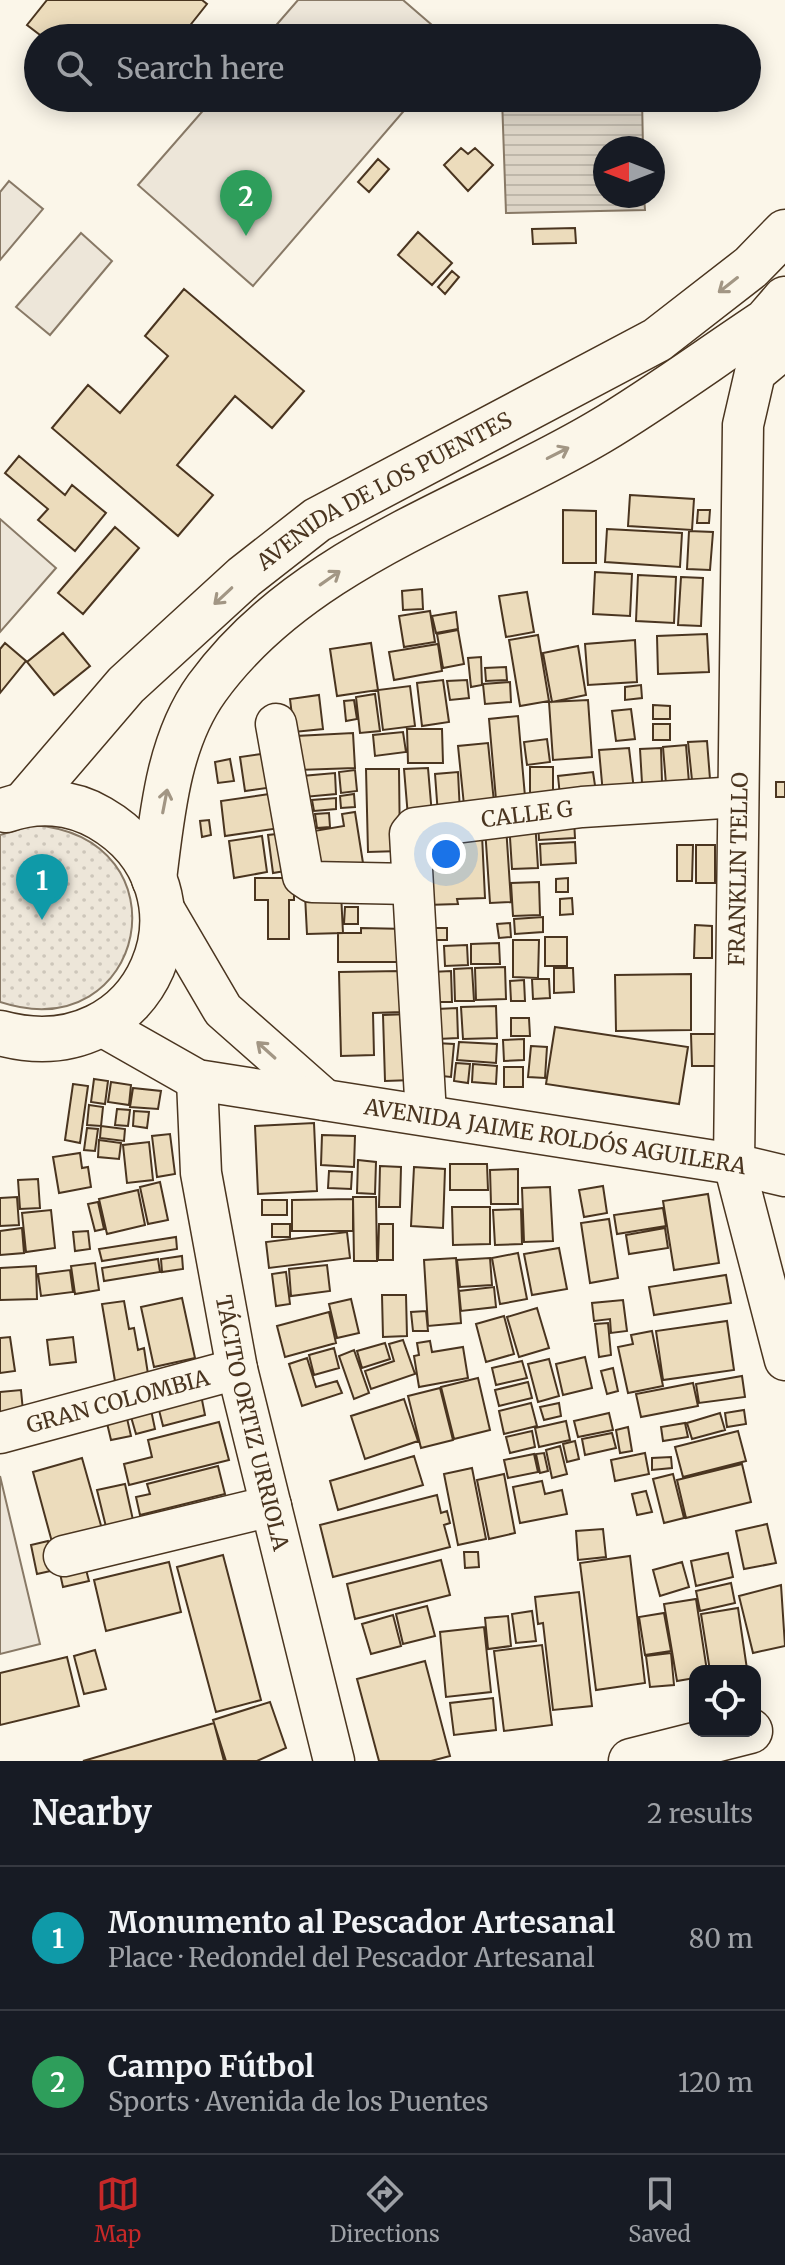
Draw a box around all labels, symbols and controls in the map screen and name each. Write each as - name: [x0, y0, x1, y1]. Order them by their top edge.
- search box: [24, 24, 761, 112]
- icon: search: [52, 46, 96, 90]
- text: Search here: [116, 49, 284, 87]
- north arrow: [593, 136, 665, 208]
- pin: 2: [220, 170, 272, 236]
- one-way arrow: [718, 276, 739, 293]
- street label: AVENIDA DE LOS PUENTES: [250, 405, 517, 577]
- one-way arrow: [545, 445, 569, 461]
- one-way arrow: [318, 570, 340, 586]
- one-way arrow: [213, 587, 233, 606]
- street label: FRANKLIN TELLO: [722, 771, 754, 966]
- one-way arrow: [158, 789, 173, 815]
- street label: CALLE G: [479, 794, 574, 834]
- your location: [426, 834, 466, 874]
- pin: 1: [16, 854, 68, 920]
- one-way arrow: [256, 1041, 276, 1059]
- street label: AVENIDA JAIME ROLDÓS AGUILERA: [361, 1092, 750, 1181]
- street label: TÁCITO ORTIZ URRIOLA: [210, 1293, 295, 1554]
- street label: GRAN COLOMBIA: [23, 1363, 213, 1439]
- map controls: [689, 1665, 761, 1737]
- button: locate: [689, 1665, 761, 1737]
- text: Nearby: [32, 1792, 152, 1834]
- text: 2 results: [647, 1797, 753, 1830]
- text: Monumento al Pescador Artesanal: [108, 1903, 615, 1941]
- text: 1: [52, 1922, 64, 1955]
- text: 80 m: [689, 1922, 753, 1955]
- text: Place · Redondel del Pescador Artesanal: [108, 1941, 595, 1974]
- text: Campo Fútbol: [108, 2047, 314, 2085]
- text: 2: [50, 2066, 66, 2099]
- text: 120 m: [678, 2066, 753, 2099]
- text: Sports · Avenida de los Puentes: [108, 2085, 488, 2118]
- tab: Map: [94, 2172, 141, 2248]
- tab: Directions: [330, 2172, 440, 2248]
- tab: Saved: [628, 2172, 691, 2248]

